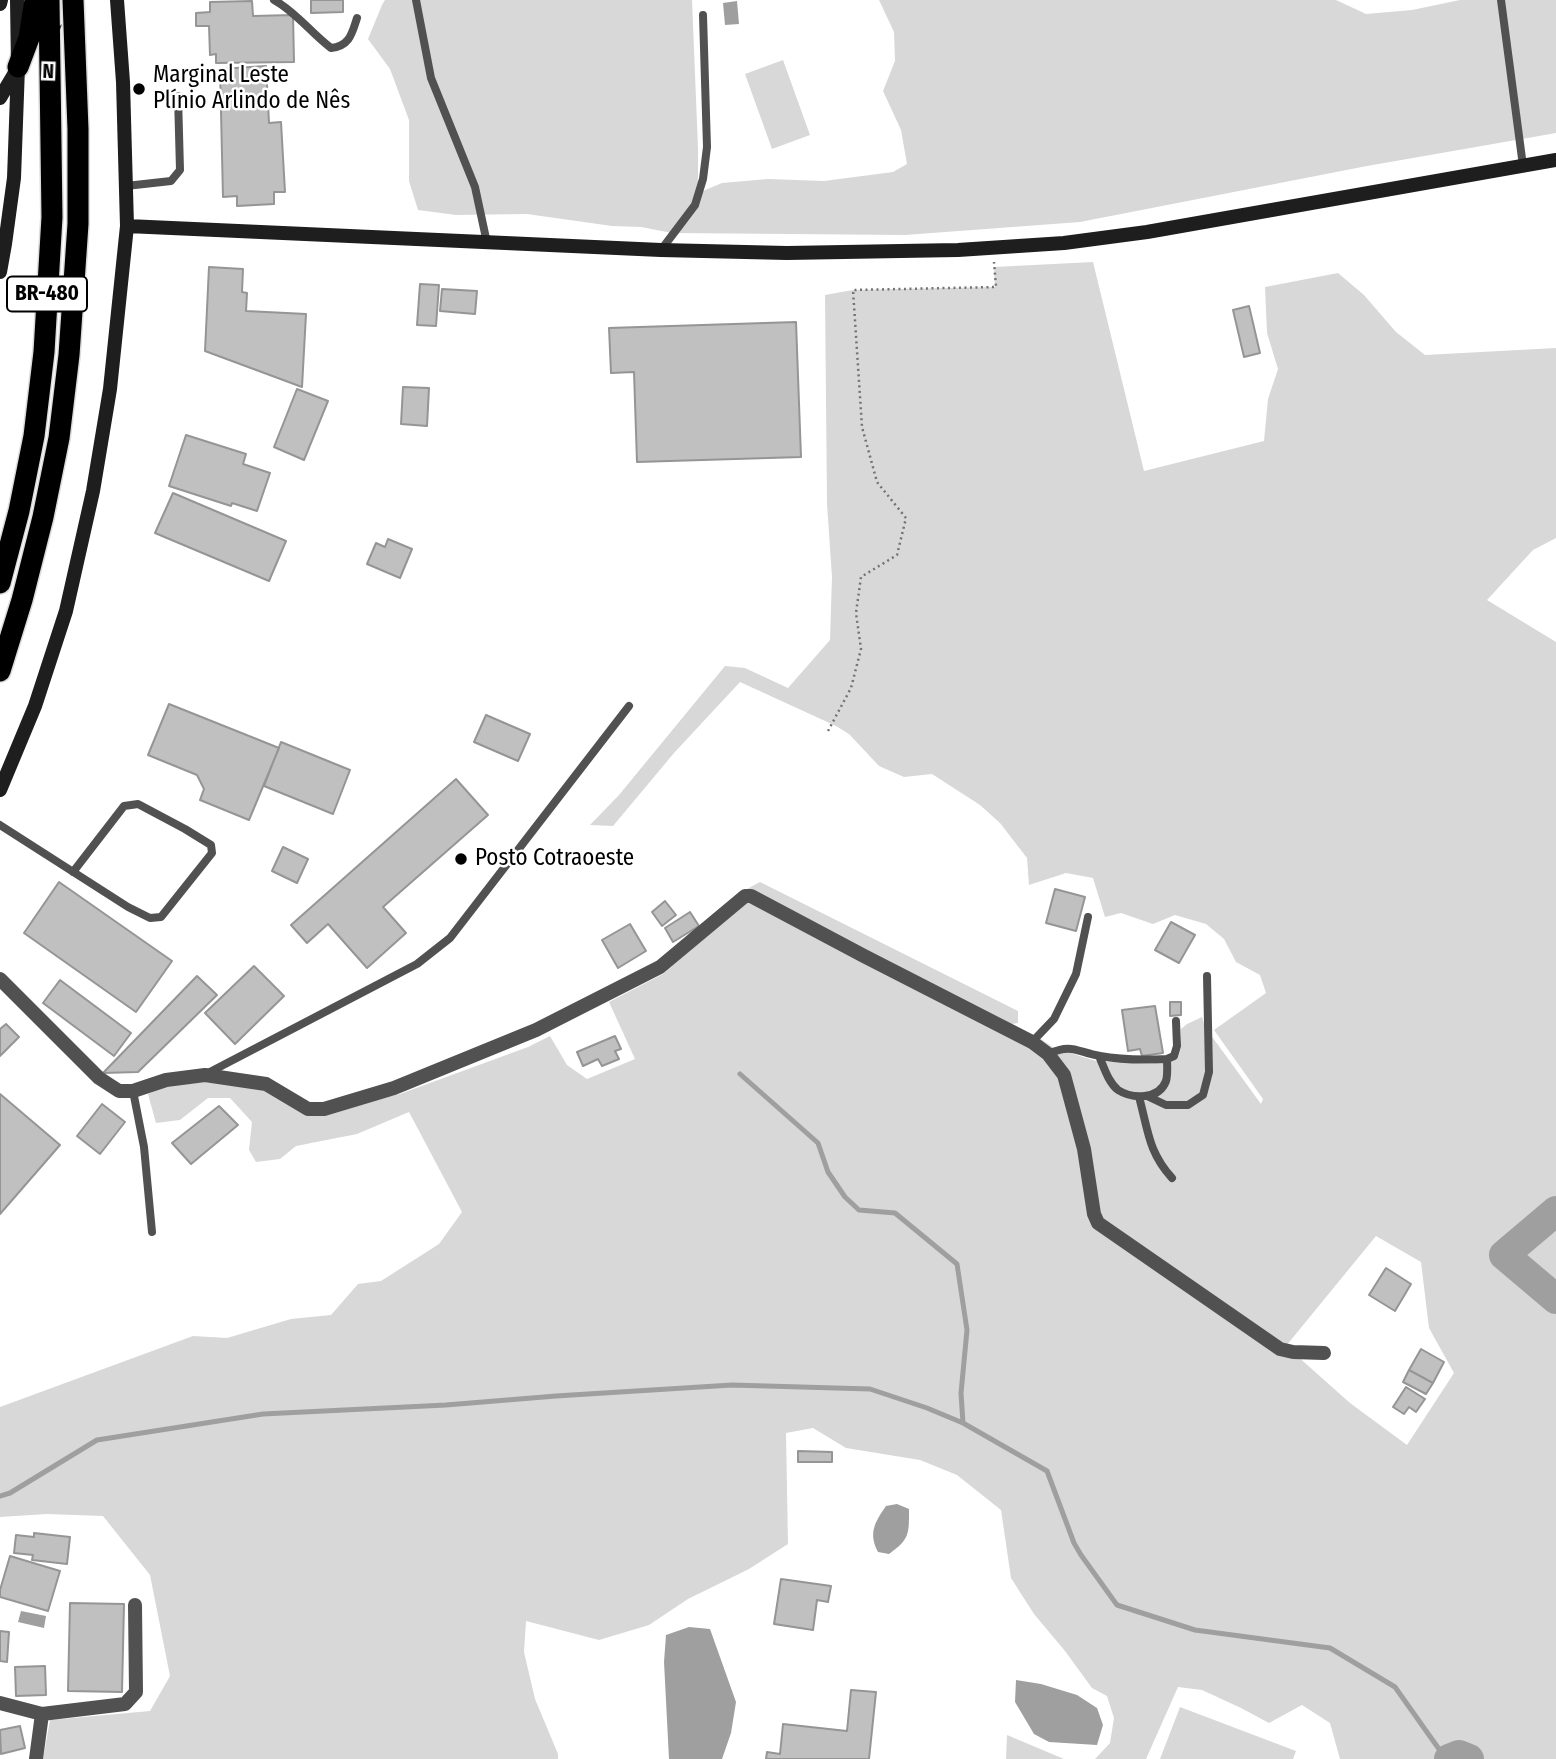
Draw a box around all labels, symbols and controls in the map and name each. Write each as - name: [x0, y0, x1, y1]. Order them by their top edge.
- north arrow: [14, 14, 84, 84]
- text: N: [42, 59, 54, 82]
- place label: Marginal Leste Plínio Arlindo de Nês: [153, 62, 350, 116]
- marker: Marginal Leste Plínio Arlindo de Nês: [131, 81, 147, 97]
- road number: BR-480: [7, 276, 87, 312]
- place label: Posto Cotraoeste: [475, 845, 634, 873]
- marker: Posto Cotraoeste: [453, 851, 469, 867]

